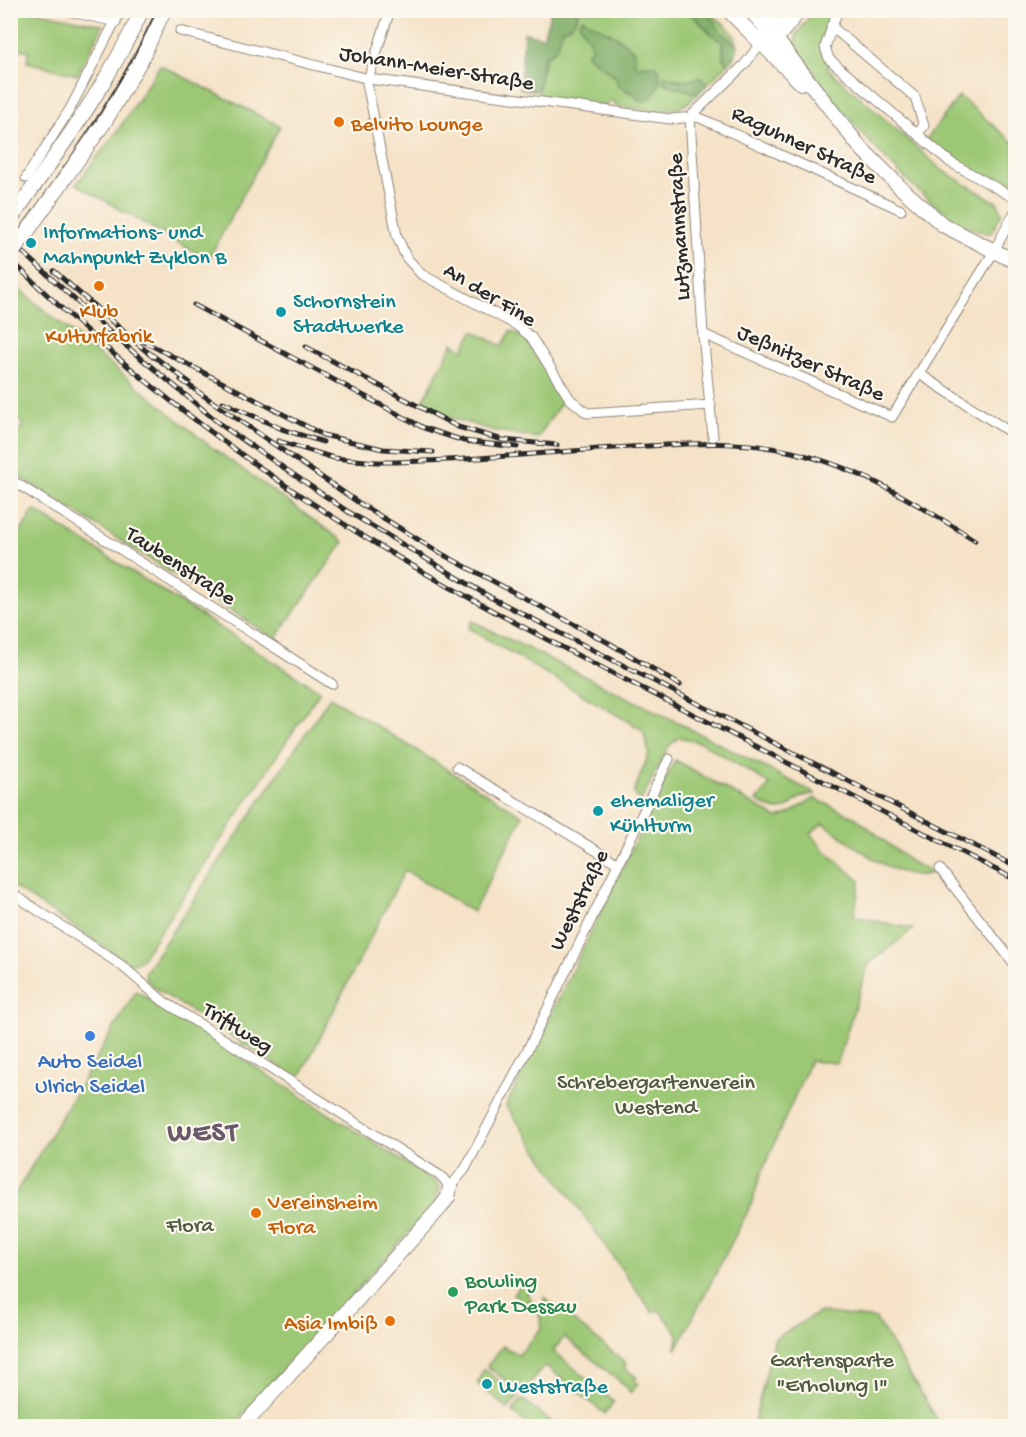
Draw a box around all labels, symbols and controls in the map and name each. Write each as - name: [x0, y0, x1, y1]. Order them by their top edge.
- street label: Johann-Meier-Straße: [337, 42, 536, 98]
- street label: Raguhner Straße: [727, 102, 881, 192]
- place label: Belvito Lounge: [350, 113, 483, 139]
- marker: Belvito Lounge: [332, 115, 346, 129]
- street label: Lutzmannstraße: [664, 152, 698, 301]
- place label: Informations- und Mahnpunkt Zyklon B: [43, 221, 227, 272]
- marker: Informations- und Mahnpunkt Zyklon B: [24, 236, 38, 250]
- street label: An der Fine: [438, 259, 541, 335]
- marker: Klub Kulturfabrik: [92, 279, 106, 293]
- place label: Schornstein Stadtwerke: [293, 290, 404, 341]
- place label: Klub Kulturfabrik: [45, 300, 155, 351]
- marker: Schornstein Stadtwerke: [274, 305, 288, 319]
- street label: Jeßnitzer Straße: [733, 321, 889, 409]
- street label: Taubenstraße: [118, 521, 240, 613]
- place label: ehemaliger Kühlturm: [610, 789, 716, 840]
- marker: ehemaliger Kühlturm: [591, 804, 605, 818]
- street label: Weststraße: [545, 846, 616, 955]
- street label: Triftweg: [195, 997, 277, 1061]
- marker: Auto Seidel Ulrich Seidel: [83, 1029, 97, 1043]
- place label: Auto Seidel Ulrich Seidel: [35, 1050, 145, 1101]
- park label: Schrebergartenverein Westend: [557, 1071, 756, 1122]
- district label: WEST: [166, 1118, 239, 1151]
- place label: Vereinsheim Flora: [267, 1191, 378, 1242]
- marker: Vereinsheim Flora: [249, 1206, 263, 1220]
- park label: Flora: [165, 1214, 215, 1240]
- place label: Bowling Park Dessau: [464, 1270, 577, 1321]
- marker: Bowling Park Dessau: [446, 1285, 460, 1299]
- place label: Asia Imbiß: [284, 1312, 378, 1338]
- marker: Asia Imbiß: [383, 1314, 397, 1328]
- park label: Gartensparte "Erholung I": [770, 1349, 895, 1400]
- place label: Weststraße: [499, 1375, 609, 1401]
- marker: Weststraße: [480, 1377, 494, 1391]

